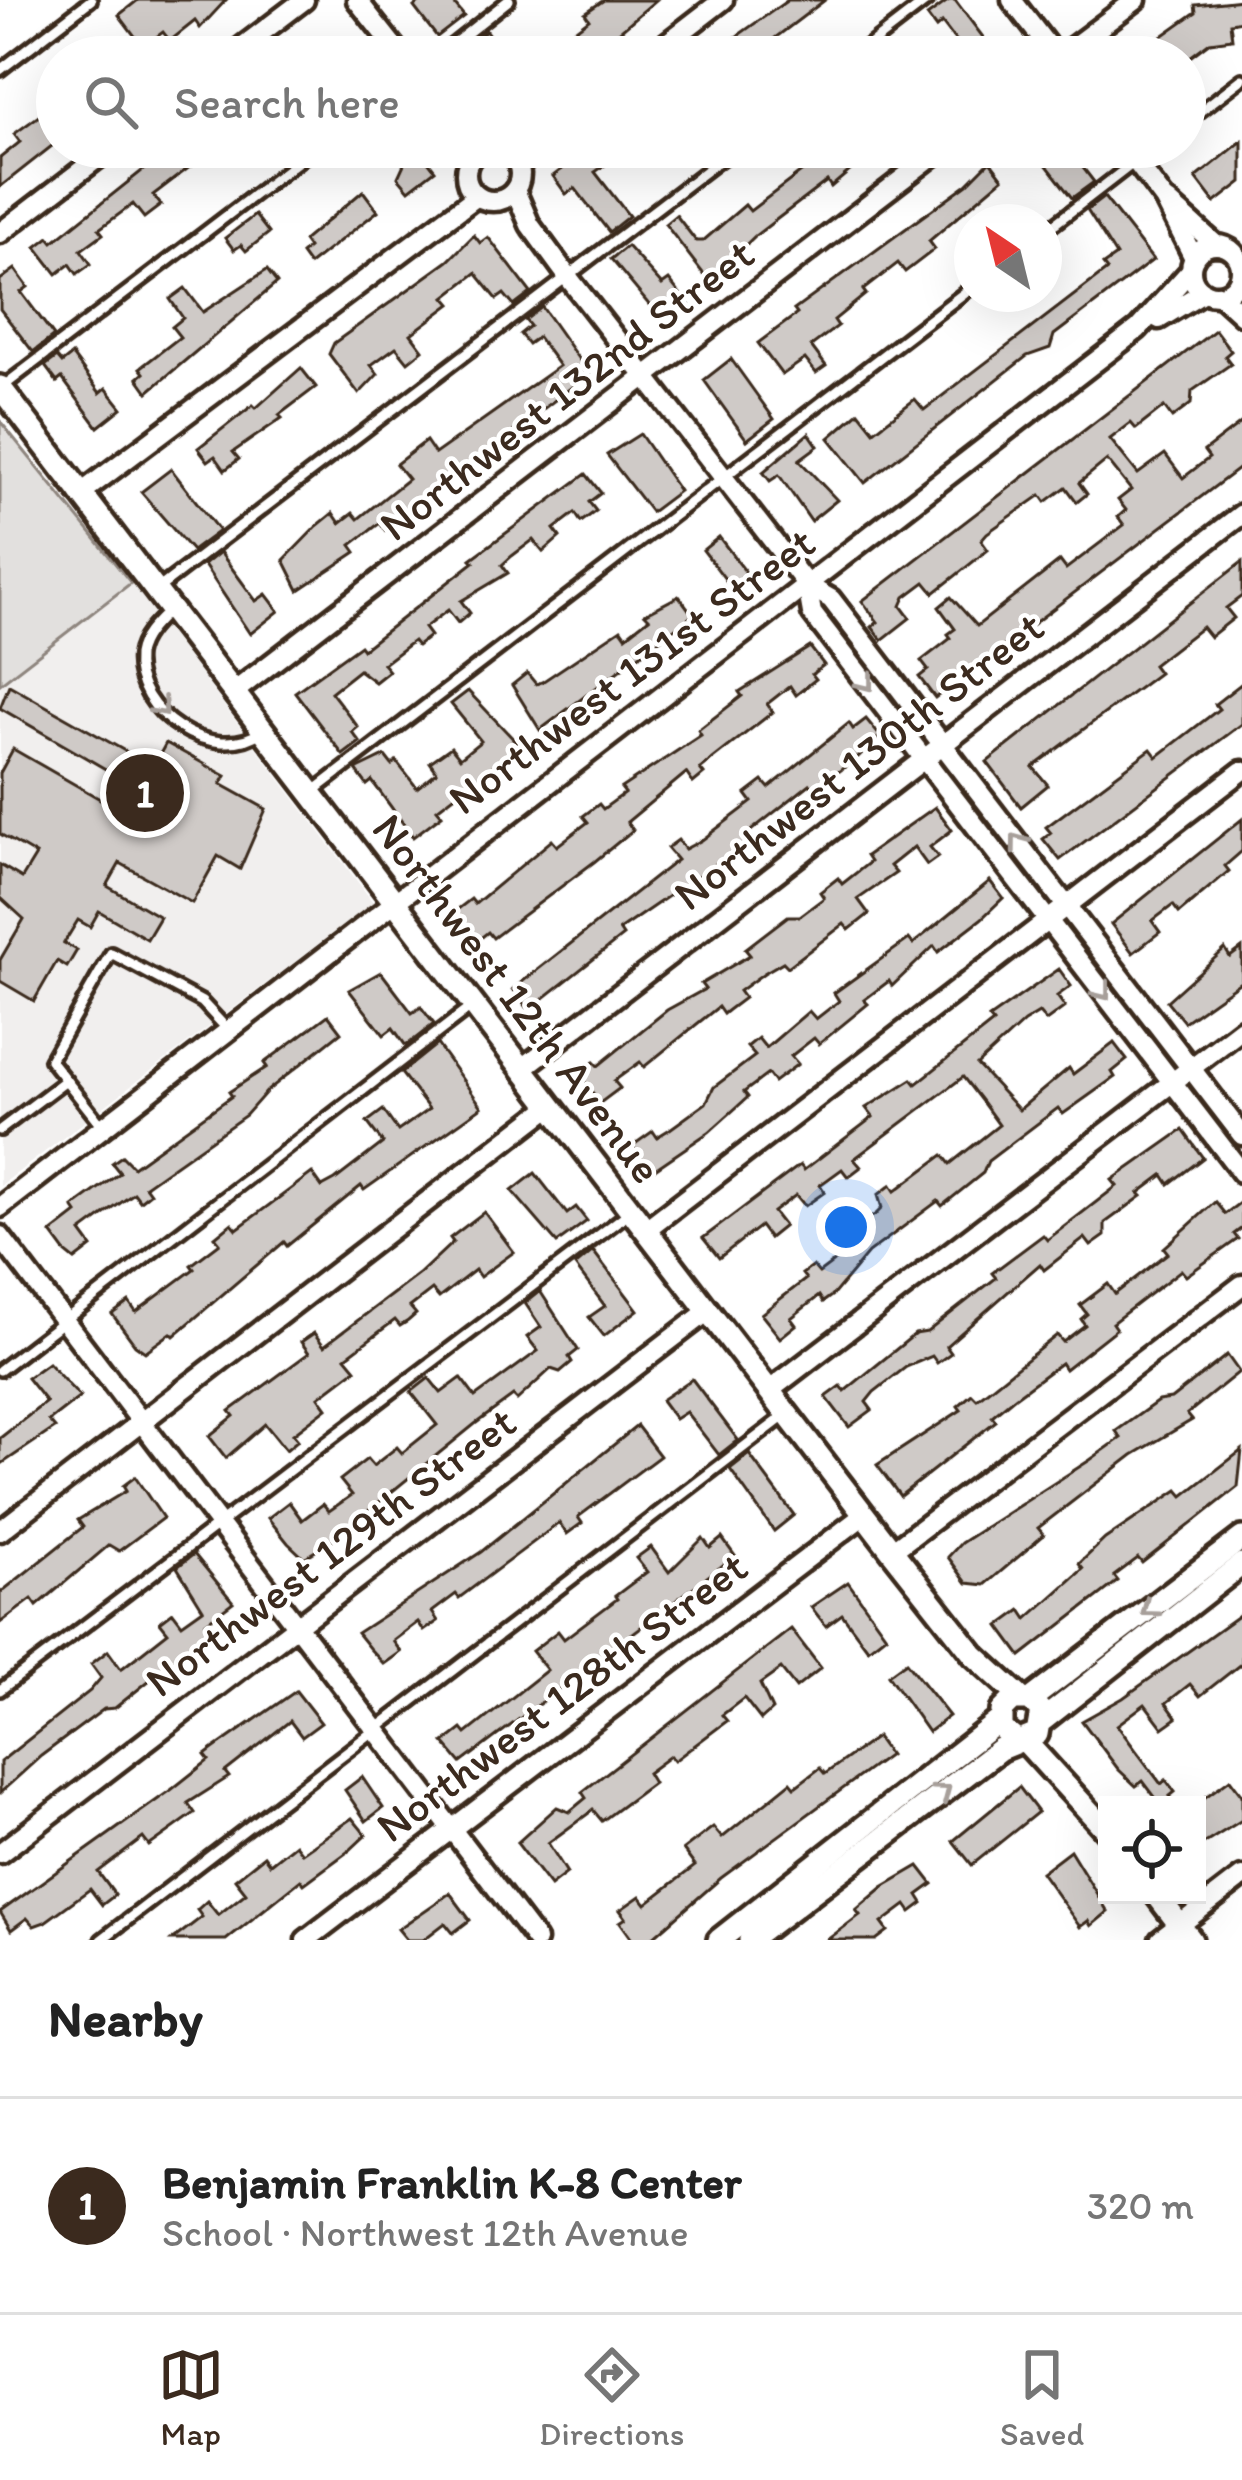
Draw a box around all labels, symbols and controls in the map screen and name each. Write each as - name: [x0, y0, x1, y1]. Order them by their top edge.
- search box: [36, 36, 1206, 168]
- icon: search: [78, 69, 144, 135]
- text: Search here: [174, 75, 400, 129]
- north arrow: [954, 204, 1062, 312]
- street label: Northwest 132nd Street: [368, 226, 764, 552]
- street label: Northwest 131st Street: [437, 515, 825, 825]
- street label: Northwest 130th Street: [662, 599, 1054, 921]
- one-way arrow: [852, 669, 873, 691]
- one-way arrow: [146, 694, 168, 716]
- pin: 1: [106, 748, 184, 838]
- street label: Northwest 12th Avenue: [361, 803, 675, 1193]
- one-way arrow: [1011, 834, 1032, 856]
- one-way arrow: [1089, 979, 1111, 1001]
- your location: [816, 1197, 876, 1257]
- street label: Northwest 129th Street: [134, 1394, 526, 1708]
- street label: Northwest 128th Street: [365, 1539, 757, 1853]
- one-way arrow: [1141, 1594, 1162, 1616]
- one-way arrow: [929, 1785, 951, 1807]
- map controls: [1098, 1796, 1206, 1904]
- button: locate: [1098, 1796, 1206, 1904]
- text: Nearby: [48, 1988, 203, 2049]
- text: Benjamin Franklin K-8 Center: [162, 2155, 742, 2209]
- text: 1: [78, 2182, 96, 2229]
- text: 320 m: [1087, 2182, 1194, 2229]
- text: School · Northwest 12th Avenue: [162, 2209, 689, 2256]
- tab: Map: [158, 2342, 224, 2453]
- tab: Directions: [539, 2342, 684, 2453]
- tab: Saved: [1000, 2342, 1084, 2453]

